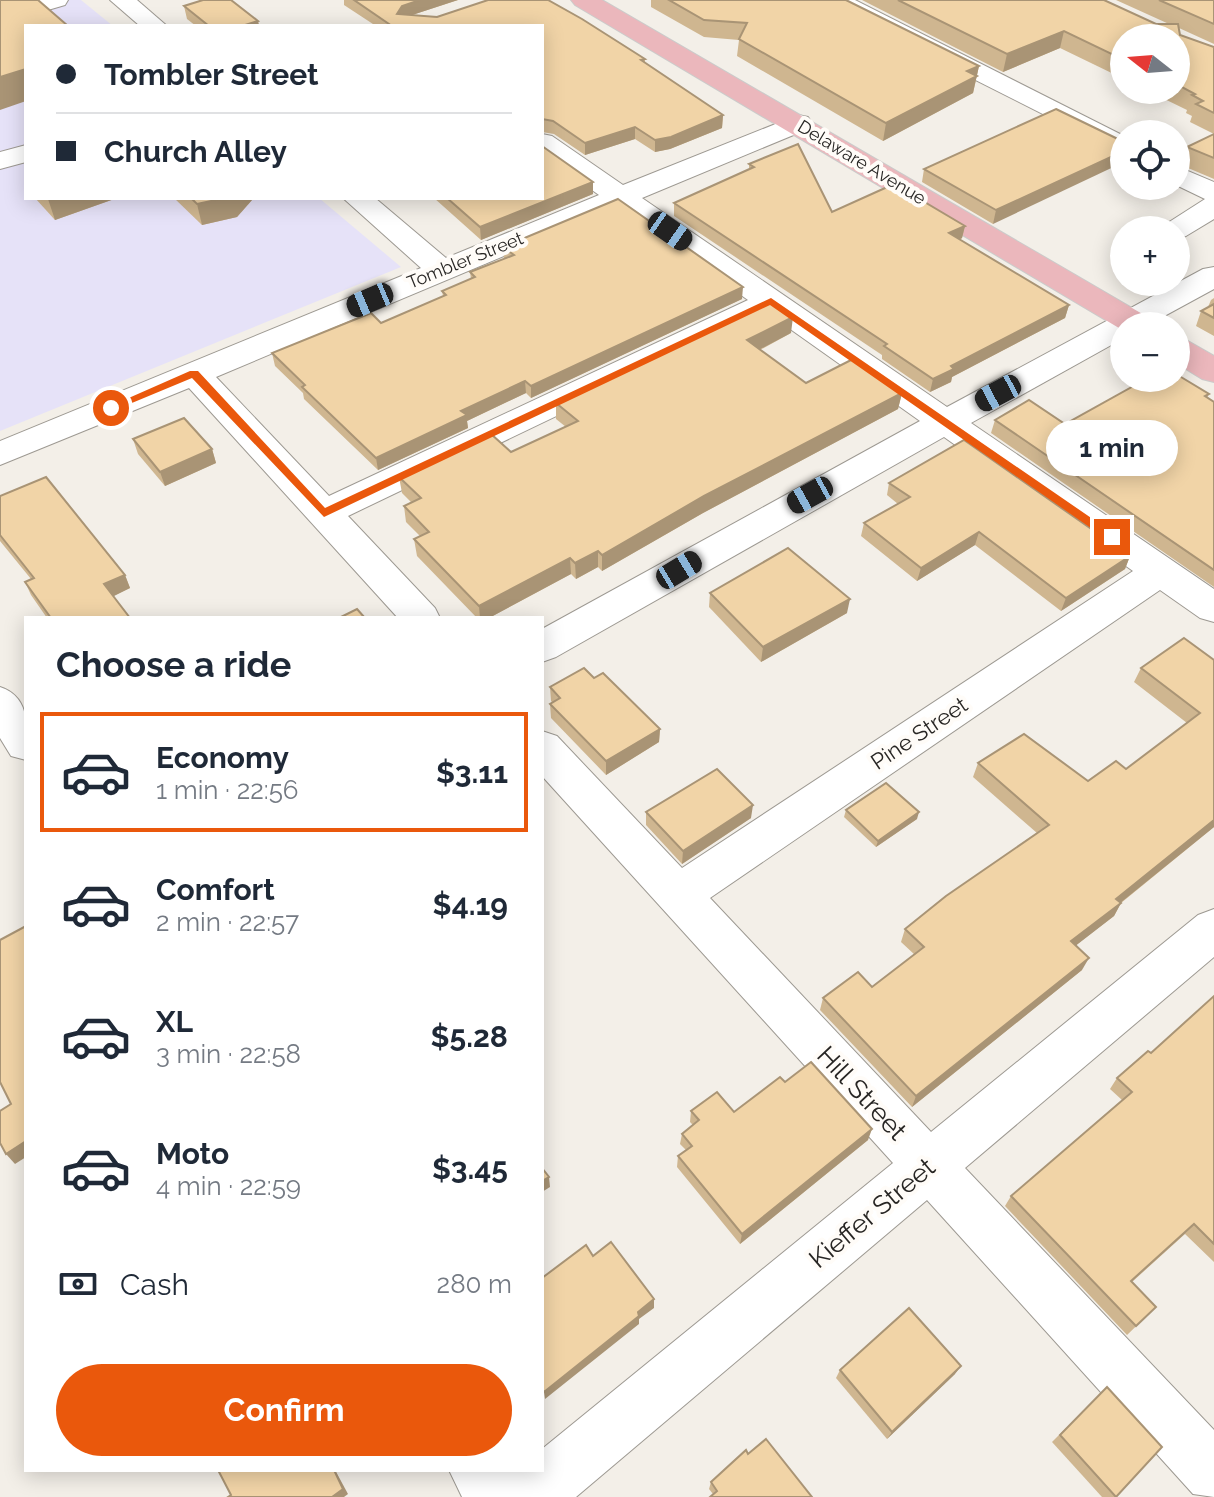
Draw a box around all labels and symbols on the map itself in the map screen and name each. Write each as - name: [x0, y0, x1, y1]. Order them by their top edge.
- north arrow: [1110, 24, 1190, 104]
- street label: Delaware Avenue: [794, 115, 930, 209]
- car: [643, 207, 697, 255]
- street label: Tombler Street: [404, 227, 526, 293]
- car: [343, 280, 397, 320]
- car: [971, 371, 1025, 415]
- route start: [93, 390, 129, 426]
- callout: 1 min: [1046, 421, 1178, 477]
- car: [783, 473, 837, 517]
- route end: [1094, 519, 1130, 555]
- car: [652, 547, 706, 593]
- street label: Pine Street: [866, 691, 973, 775]
- street label: Hill Street: [811, 1040, 913, 1146]
- street label: Kieffer Street: [803, 1152, 941, 1274]

